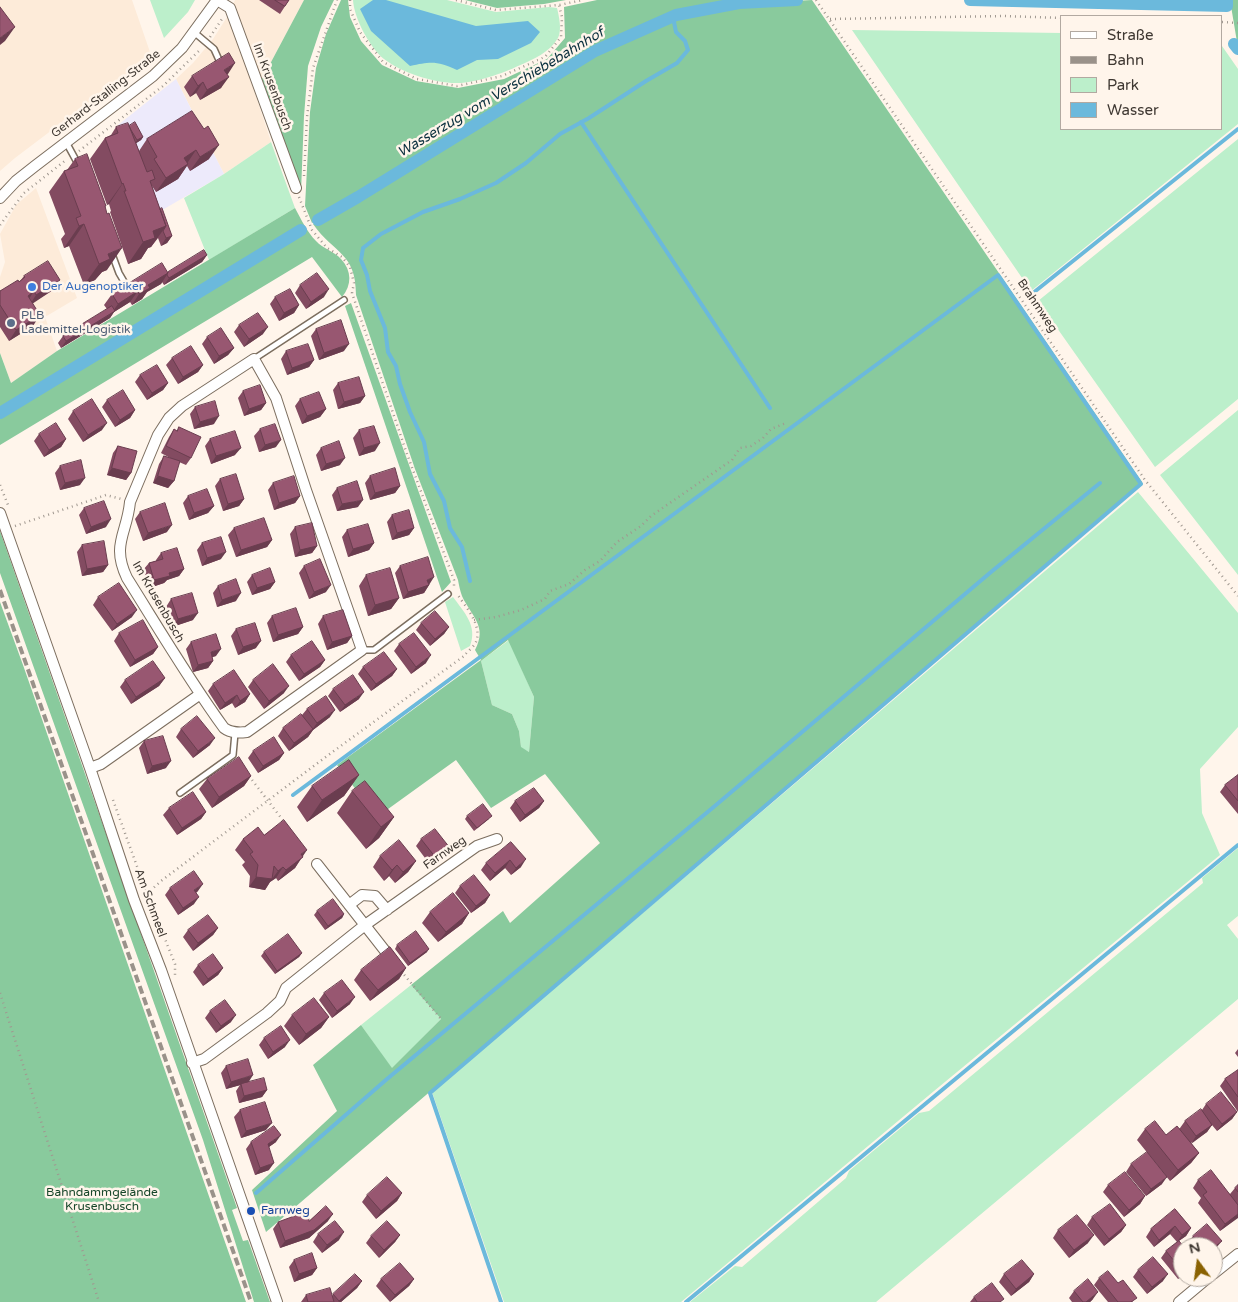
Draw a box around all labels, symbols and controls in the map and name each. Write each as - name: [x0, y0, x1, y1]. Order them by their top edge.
- legend: [1060, 15, 1223, 130]
- water label: Wasserzug vom Verschiebebahnhof: [395, 25, 607, 161]
- text: Straße: [1107, 26, 1153, 44]
- street label: Im Krusenbusch: [250, 42, 294, 132]
- street label: Gerhard-Stalling-Straße: [49, 47, 163, 141]
- text: Bahn: [1107, 51, 1144, 69]
- text: Park: [1107, 76, 1139, 94]
- text: Wasser: [1107, 101, 1159, 119]
- street label: Brahmweg: [1014, 276, 1060, 336]
- place label: Der Augenoptiker: [42, 280, 143, 294]
- marker: Der Augenoptiker: [26, 281, 38, 293]
- place label: PLB Lademittel-Logistik: [21, 309, 131, 337]
- marker: PLB Lademittel-Logistik: [5, 317, 17, 329]
- street label: Im Krusenbusch: [129, 559, 187, 645]
- street label: Farnweg: [421, 833, 469, 873]
- street label: Am Schmeel: [131, 867, 169, 939]
- park label: Bahndammgelände Krusenbusch: [46, 1186, 158, 1214]
- place label: Farnweg: [261, 1204, 310, 1218]
- marker: Farnweg: [245, 1205, 257, 1217]
- north arrow: [1173, 1237, 1223, 1287]
- text: N: [1187, 1238, 1202, 1258]

